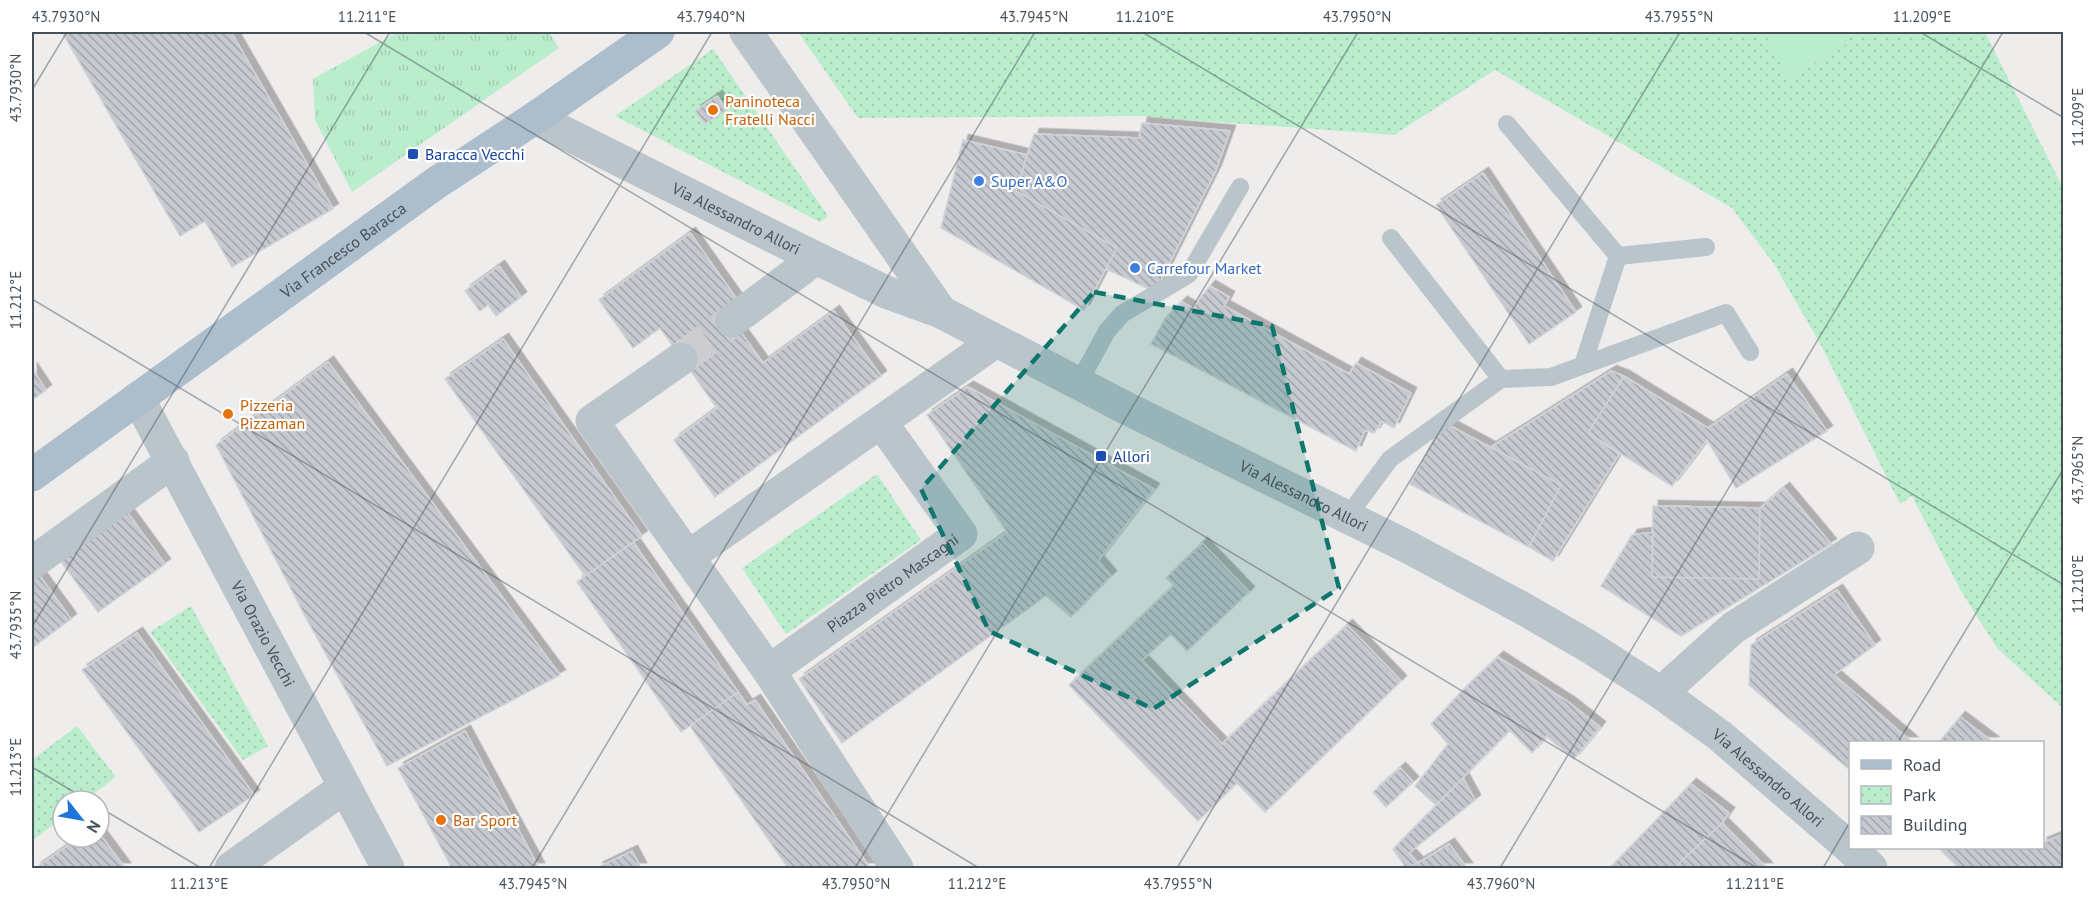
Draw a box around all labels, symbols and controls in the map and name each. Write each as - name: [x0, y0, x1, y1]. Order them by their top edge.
- text: 43.7930°N: [32, 7, 100, 26]
- text: 11.211°E: [338, 7, 396, 26]
- text: 43.7940°N: [677, 7, 745, 26]
- text: 43.7945°N: [1000, 7, 1068, 26]
- text: 11.210°E: [1116, 7, 1174, 26]
- text: 43.7950°N: [1323, 7, 1391, 26]
- text: 43.7955°N: [1645, 7, 1713, 26]
- text: 11.209°E: [1893, 7, 1951, 26]
- text: 43.7930°N: [6, 54, 25, 122]
- text: 11.209°E: [2068, 88, 2087, 146]
- place label: Paninoteca Fratelli Nacci: [725, 91, 815, 129]
- marker: Paninoteca Fratelli Nacci: [706, 103, 720, 117]
- place label: Baracca Vecchi: [425, 144, 525, 164]
- marker: Baracca Vecchi: [406, 147, 420, 161]
- place label: Super A&O: [991, 171, 1067, 191]
- marker: Super A&O: [972, 174, 986, 188]
- street label: Via Alessandro Allori: [668, 178, 804, 259]
- street label: Via Francesco Baracca: [276, 198, 410, 303]
- place label: Carrefour Market: [1147, 258, 1262, 278]
- marker: Carrefour Market: [1128, 261, 1142, 275]
- text: 11.212°E: [6, 271, 25, 329]
- place label: Pizzeria Pizzaman: [240, 395, 305, 433]
- marker: Pizzeria Pizzaman: [221, 407, 235, 421]
- text: 43.7965°N: [2068, 436, 2087, 504]
- place label: Allori: [1113, 446, 1150, 466]
- marker: Allori: [1094, 449, 1108, 463]
- street label: Via Alessandro Allori: [1235, 455, 1372, 536]
- street label: Piazza Pietro Mascagni: [823, 529, 962, 636]
- text: 11.210°E: [2068, 555, 2087, 613]
- street label: Via Orazio Vecchi: [227, 576, 300, 690]
- text: 43.7935°N: [6, 591, 25, 659]
- street label: Via Alessandro Allori: [1708, 723, 1828, 831]
- text: 11.213°E: [6, 738, 25, 796]
- legend: [1849, 741, 2044, 849]
- text: Road: [1903, 753, 1941, 776]
- text: Park: [1903, 783, 1936, 806]
- north arrow: [51, 789, 111, 849]
- place label: Bar Sport: [453, 810, 518, 830]
- marker: Bar Sport: [434, 813, 448, 827]
- text: Building: [1903, 813, 1967, 836]
- text: N: [83, 817, 105, 836]
- text: 11.213°E: [170, 874, 228, 893]
- text: 43.7945°N: [499, 874, 567, 893]
- text: 43.7950°N: [822, 874, 890, 893]
- text: 11.212°E: [948, 874, 1006, 893]
- text: 43.7955°N: [1144, 874, 1212, 893]
- text: 43.7960°N: [1467, 874, 1535, 893]
- text: 11.211°E: [1726, 874, 1784, 893]

